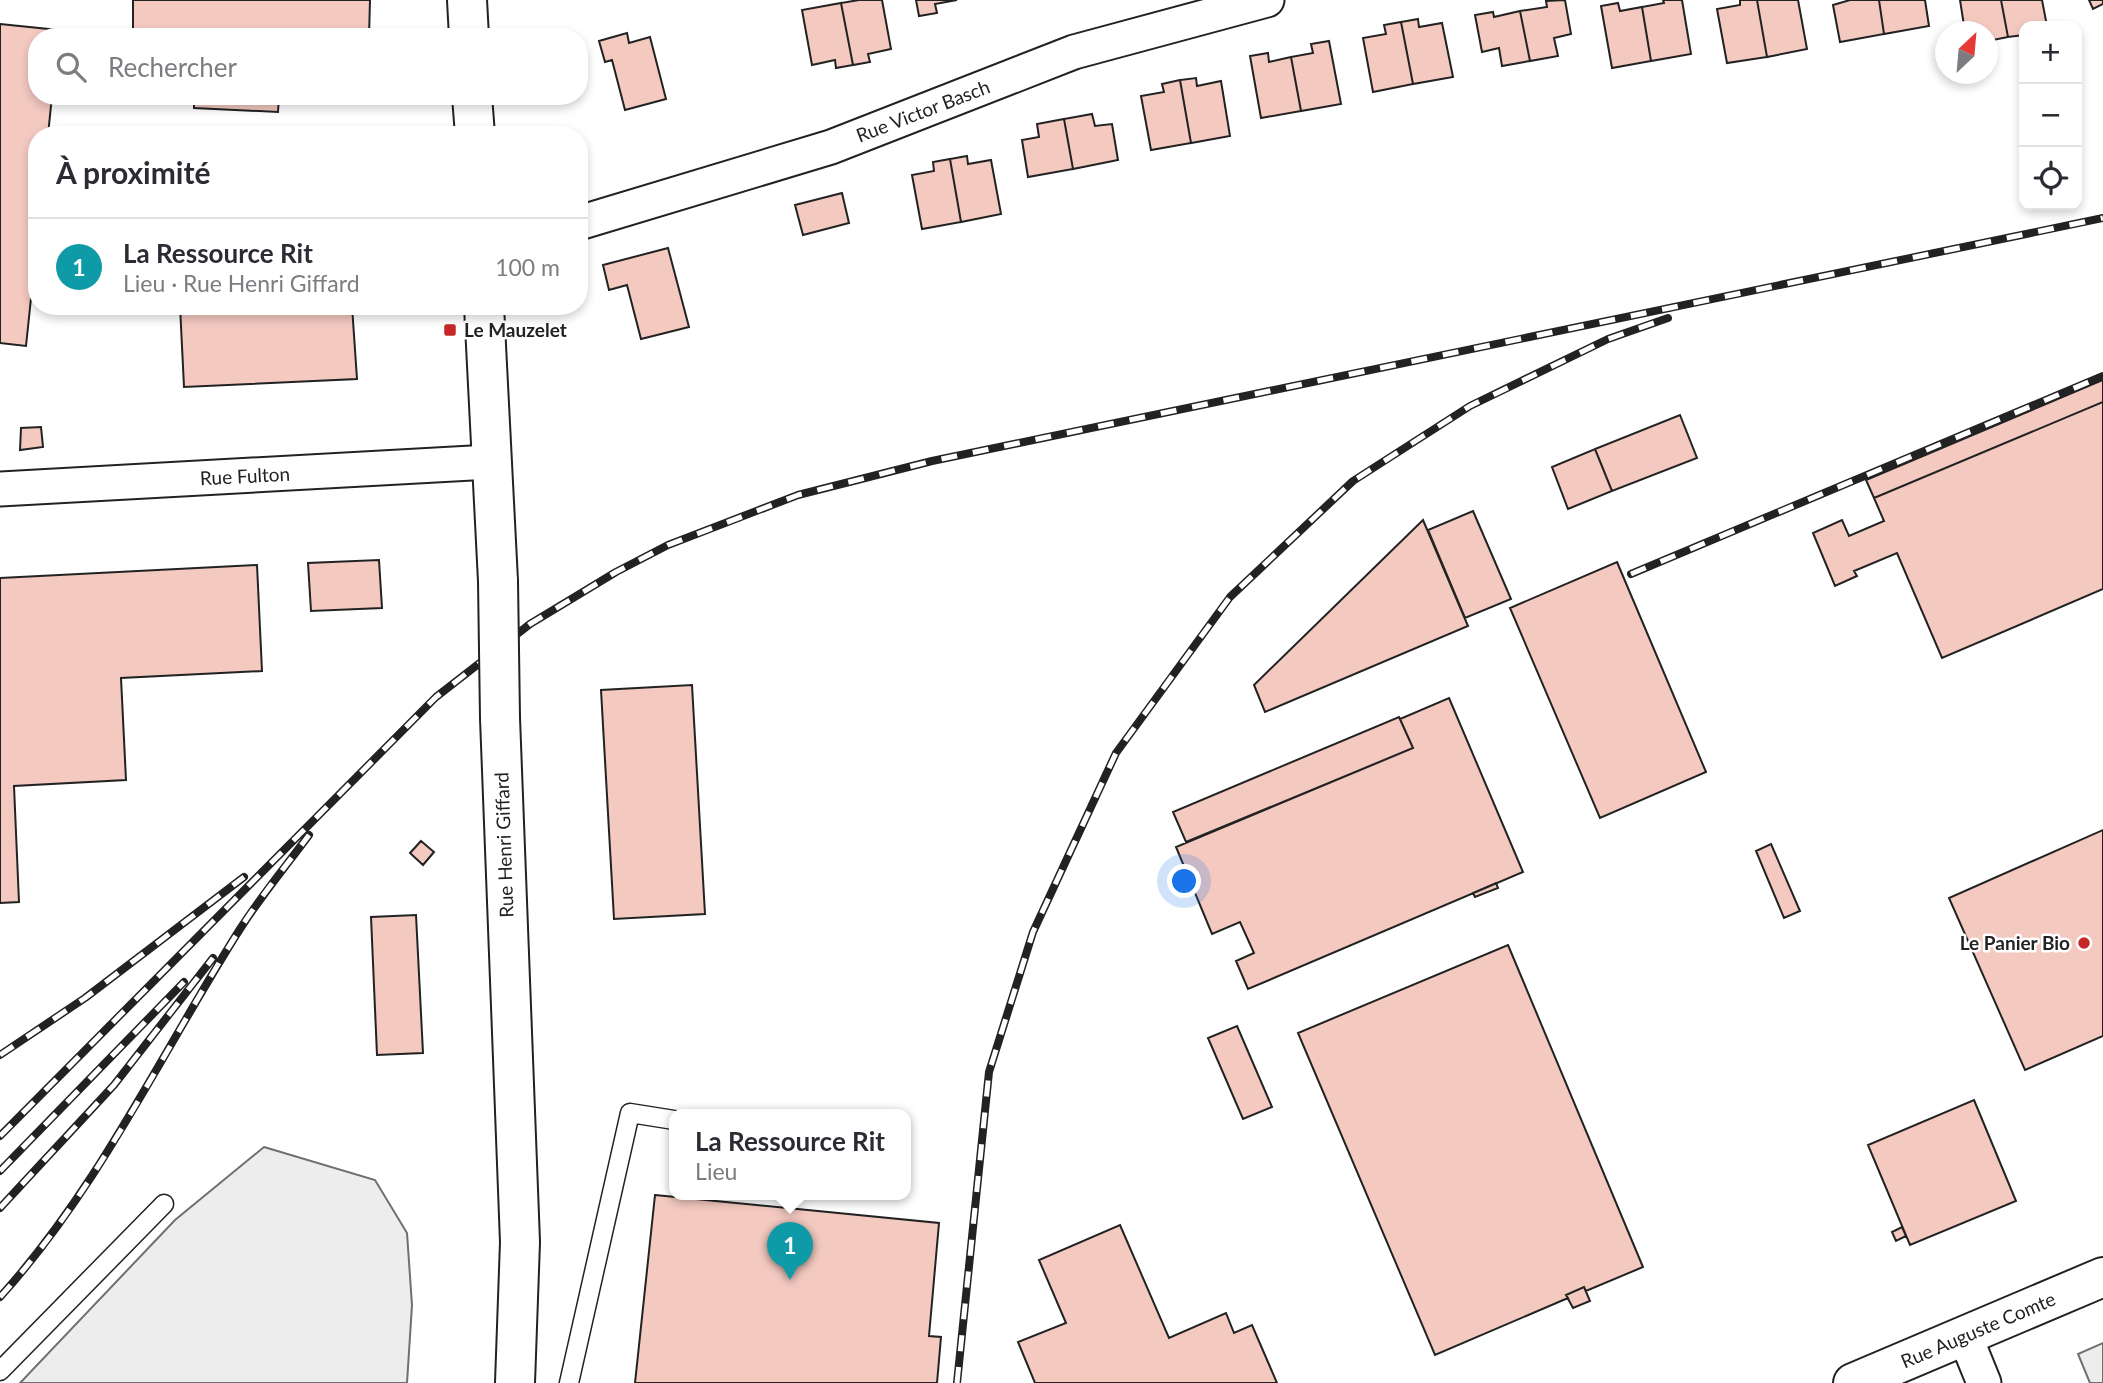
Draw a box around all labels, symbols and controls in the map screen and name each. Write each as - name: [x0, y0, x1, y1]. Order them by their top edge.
- north arrow: [1935, 21, 1998, 84]
- map controls: [2019, 21, 2082, 210]
- button: +: [2019, 21, 2082, 84]
- search box: [28, 28, 588, 105]
- icon: search: [52, 48, 90, 86]
- text: Rechercher: [108, 51, 237, 83]
- street label: Rue Victor Basch: [853, 74, 993, 147]
- button: −: [2019, 84, 2082, 147]
- button: locate: [2019, 147, 2082, 210]
- text: À proximité: [56, 154, 211, 190]
- text: La Ressource Rit: [123, 237, 313, 269]
- text: 1: [72, 253, 86, 281]
- text: 100 m: [495, 253, 560, 281]
- text: Lieu · Rue Henri Giffard: [123, 269, 360, 297]
- place label: Le Mauzelet: [464, 318, 567, 341]
- marker: Le Mauzelet: [442, 322, 458, 338]
- street label: Rue Fulton: [199, 462, 291, 489]
- street label: Rue Henri Giffard: [489, 772, 518, 918]
- your location: [1167, 864, 1201, 898]
- place label: Le Panier Bio: [1960, 931, 2070, 954]
- marker: Le Panier Bio: [2076, 935, 2092, 951]
- popup: [669, 1109, 911, 1200]
- text: La Ressource Rit: [695, 1125, 885, 1157]
- text: Lieu: [695, 1157, 737, 1185]
- pin: 1: [767, 1222, 813, 1280]
- street label: Rue Auguste Comte: [1897, 1287, 2058, 1372]

